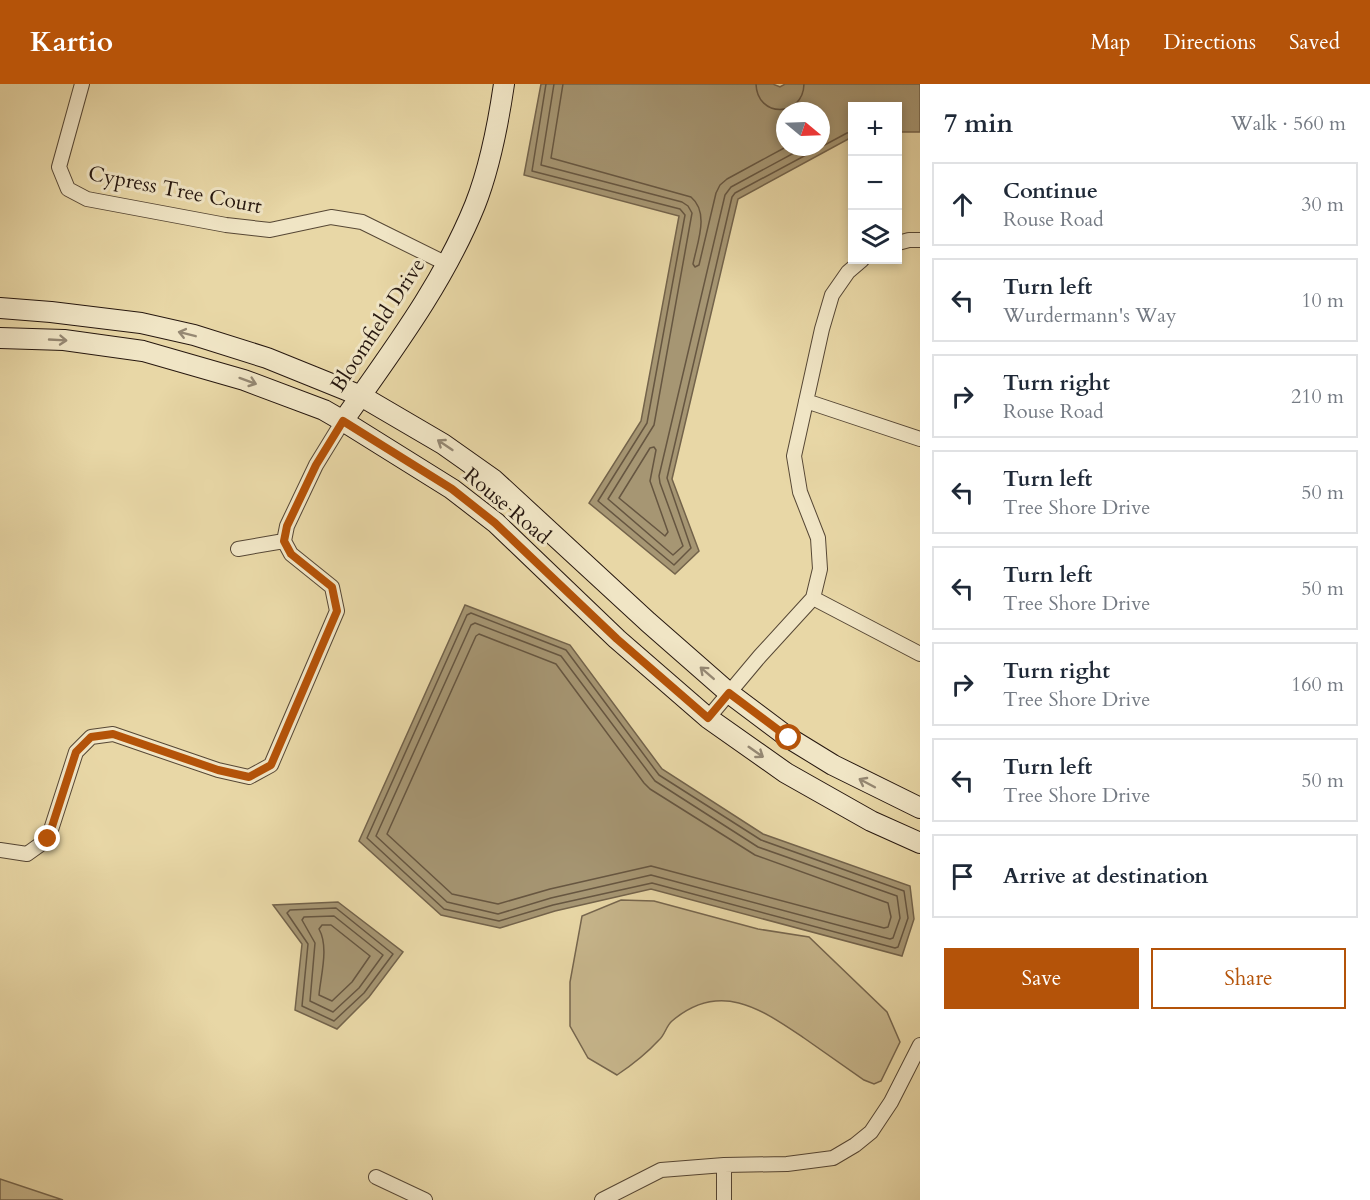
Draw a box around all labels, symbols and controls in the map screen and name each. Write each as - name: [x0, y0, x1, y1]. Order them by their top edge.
- text: Kartio: [30, 23, 113, 61]
- text: Map: [1090, 28, 1130, 57]
- text: Directions: [1163, 28, 1256, 57]
- text: Saved: [1289, 28, 1340, 57]
- north arrow: [776, 102, 830, 156]
- map controls: [848, 102, 902, 264]
- button: +: [848, 102, 902, 156]
- text: 7 min: [944, 106, 1013, 141]
- text: Walk · 560 m: [1231, 110, 1346, 137]
- button: −: [848, 156, 902, 210]
- street label: Cypress Tree Court: [86, 159, 265, 221]
- text: Continue: [1003, 176, 1098, 206]
- icon: ahead: [946, 188, 979, 221]
- text: 30 m: [1301, 191, 1344, 218]
- text: Rouse Road: [1003, 206, 1104, 233]
- button: layers: [848, 210, 902, 264]
- street label: Bloomfield Drive: [324, 252, 432, 398]
- text: Turn left: [1003, 272, 1092, 302]
- icon: left: [946, 284, 979, 317]
- text: 10 m: [1301, 287, 1344, 314]
- text: Wurdermann's Way: [1003, 302, 1177, 329]
- one-way arrow: [178, 327, 197, 339]
- one-way arrow: [48, 335, 68, 346]
- text: Turn right: [1003, 368, 1110, 398]
- one-way arrow: [239, 377, 257, 388]
- icon: right: [946, 380, 979, 413]
- text: 210 m: [1291, 383, 1344, 410]
- text: Rouse Road: [1003, 398, 1104, 425]
- one-way arrow: [437, 439, 454, 451]
- street label: Rouse Road: [457, 461, 557, 551]
- text: Turn left: [1003, 464, 1092, 494]
- icon: left: [946, 476, 979, 509]
- text: 50 m: [1301, 479, 1344, 506]
- text: Tree Shore Drive: [1003, 494, 1150, 521]
- text: Turn left: [1003, 560, 1092, 590]
- icon: left: [946, 572, 979, 605]
- text: 50 m: [1301, 575, 1344, 602]
- text: Tree Shore Drive: [1003, 590, 1150, 617]
- text: Turn right: [1003, 656, 1110, 686]
- one-way arrow: [699, 667, 715, 681]
- icon: right: [946, 668, 979, 701]
- text: 160 m: [1291, 671, 1344, 698]
- text: Tree Shore Drive: [1003, 686, 1150, 713]
- route start: [775, 724, 801, 750]
- one-way arrow: [748, 746, 764, 758]
- text: Turn left: [1003, 752, 1092, 782]
- icon: left: [946, 764, 979, 797]
- text: 50 m: [1301, 767, 1344, 794]
- one-way arrow: [859, 777, 877, 788]
- text: Tree Shore Drive: [1003, 782, 1150, 809]
- route end: [34, 825, 60, 851]
- icon: arrive: [946, 860, 979, 893]
- text: Arrive at destination: [1003, 861, 1208, 891]
- button: Save: [944, 948, 1139, 1009]
- button: Share: [1151, 948, 1346, 1009]

